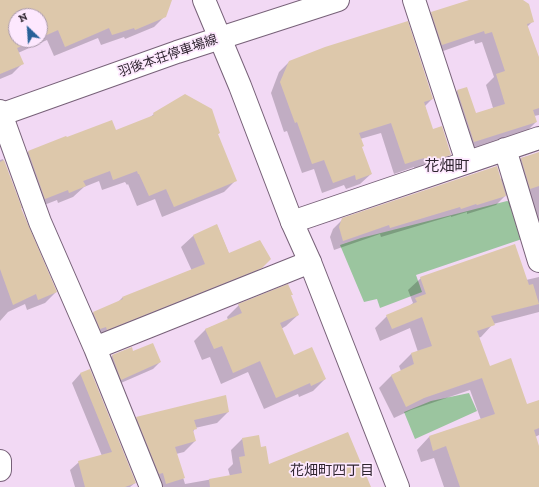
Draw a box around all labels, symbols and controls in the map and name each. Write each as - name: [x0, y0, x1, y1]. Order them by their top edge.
- north arrow: [8, 8, 48, 48]
- text: N: [17, 10, 30, 25]
- street label: 羽後本荘停車場線: [116, 32, 220, 80]
- district label: 花畑町: [425, 158, 469, 176]
- district label: 花畑町四丁目: [290, 463, 374, 479]

